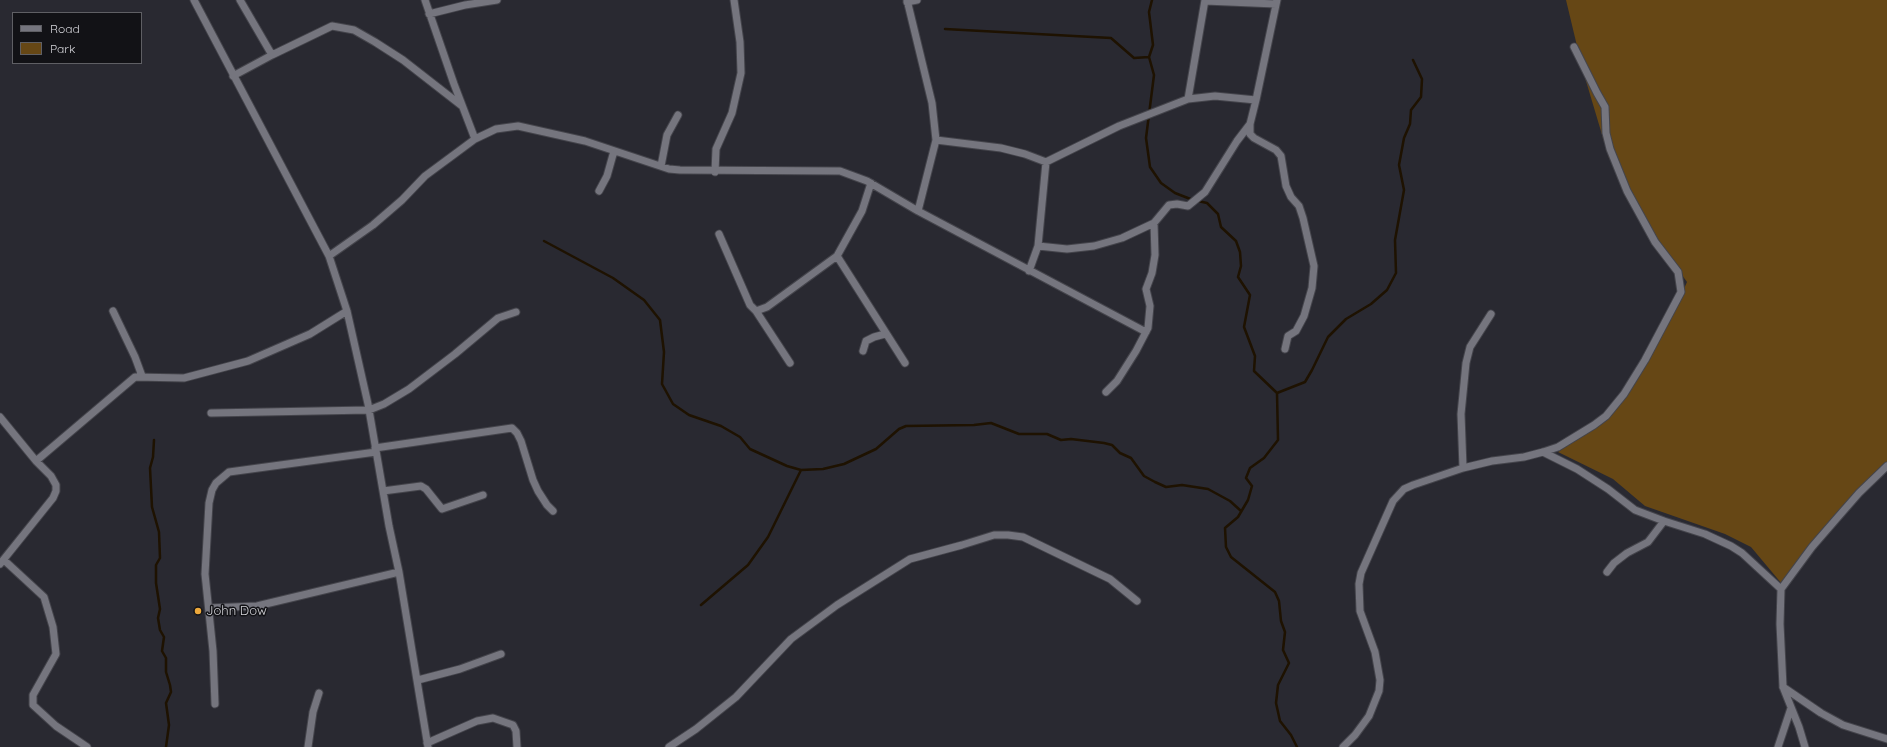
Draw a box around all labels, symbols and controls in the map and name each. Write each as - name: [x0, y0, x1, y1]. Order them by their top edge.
- legend: [12, 12, 142, 64]
- text: Road: [50, 21, 80, 36]
- text: Park: [50, 41, 75, 56]
- place label: John Dow: [206, 603, 267, 619]
- marker: John Dow: [193, 606, 203, 616]

